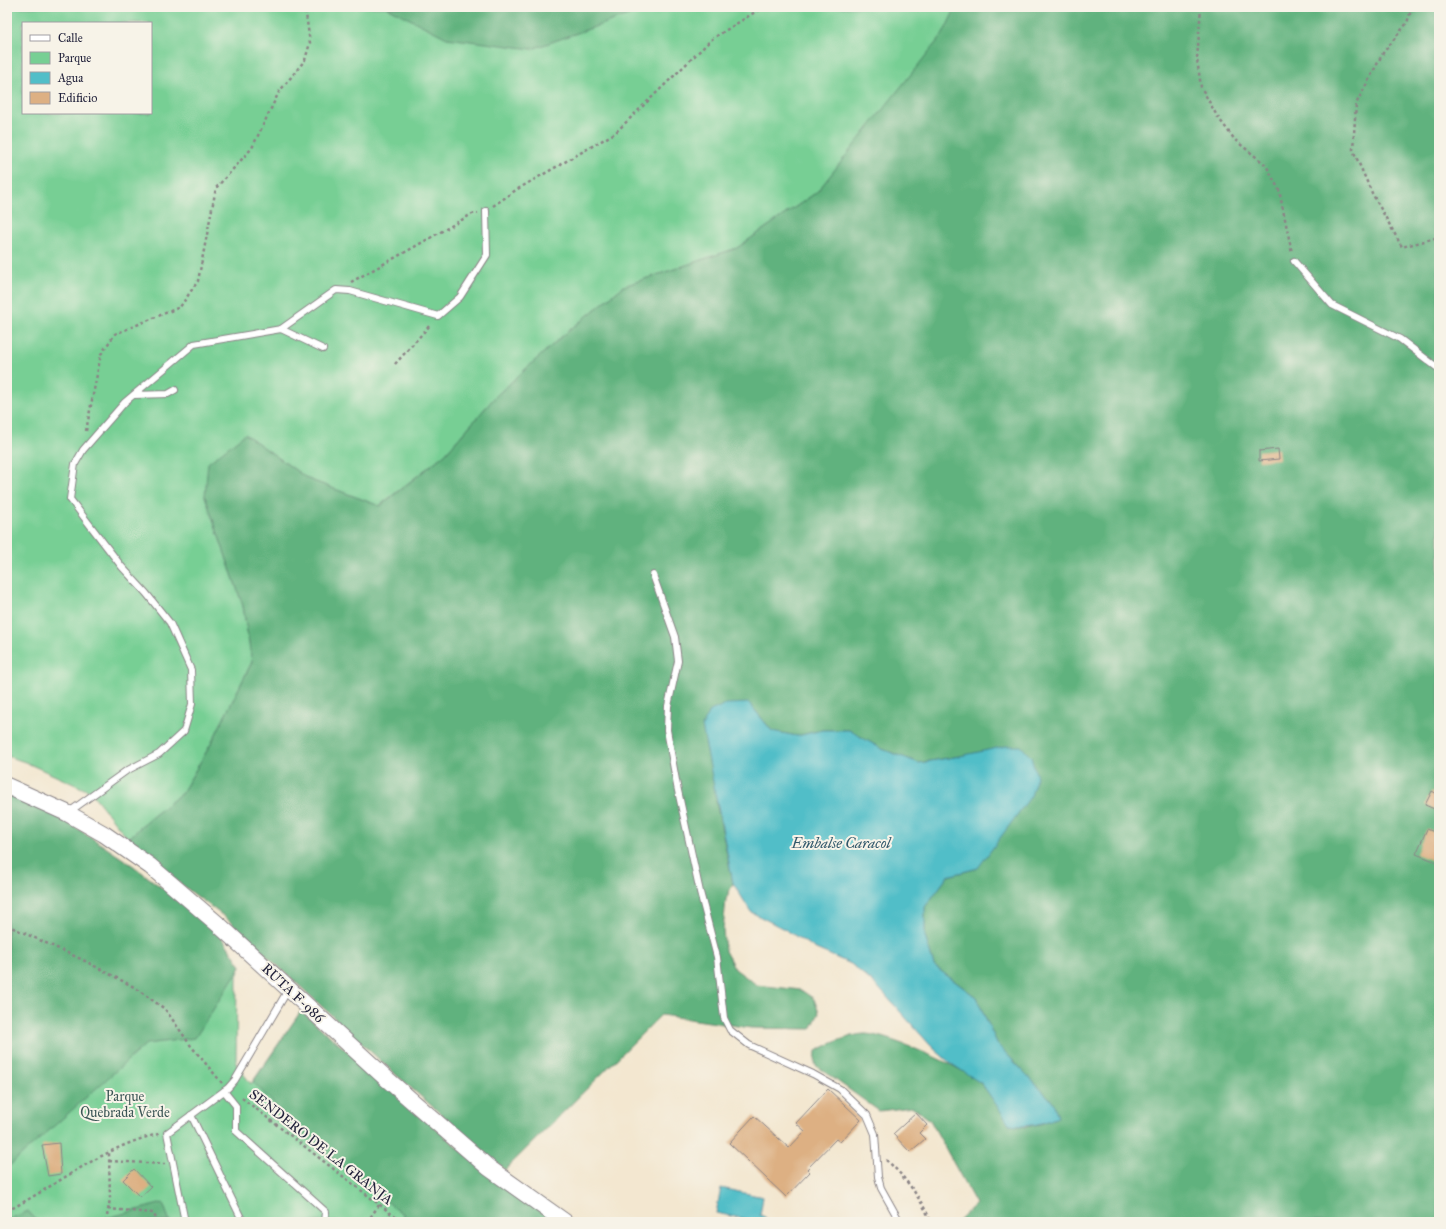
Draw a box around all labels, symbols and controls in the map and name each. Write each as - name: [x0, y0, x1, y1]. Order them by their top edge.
- legend: [22, 22, 152, 114]
- text: Calle: [58, 31, 83, 45]
- text: Parque: [58, 51, 91, 66]
- text: Agua: [57, 71, 84, 86]
- text: Edificio: [58, 91, 97, 105]
- water label: Embalse Caracol: [791, 834, 892, 852]
- street label: RUTA F-986: [258, 960, 328, 1027]
- street label: SENDERO DE LA GRANJA: [245, 1086, 397, 1209]
- park label: Parque Quebrada Verde: [80, 1088, 170, 1121]

